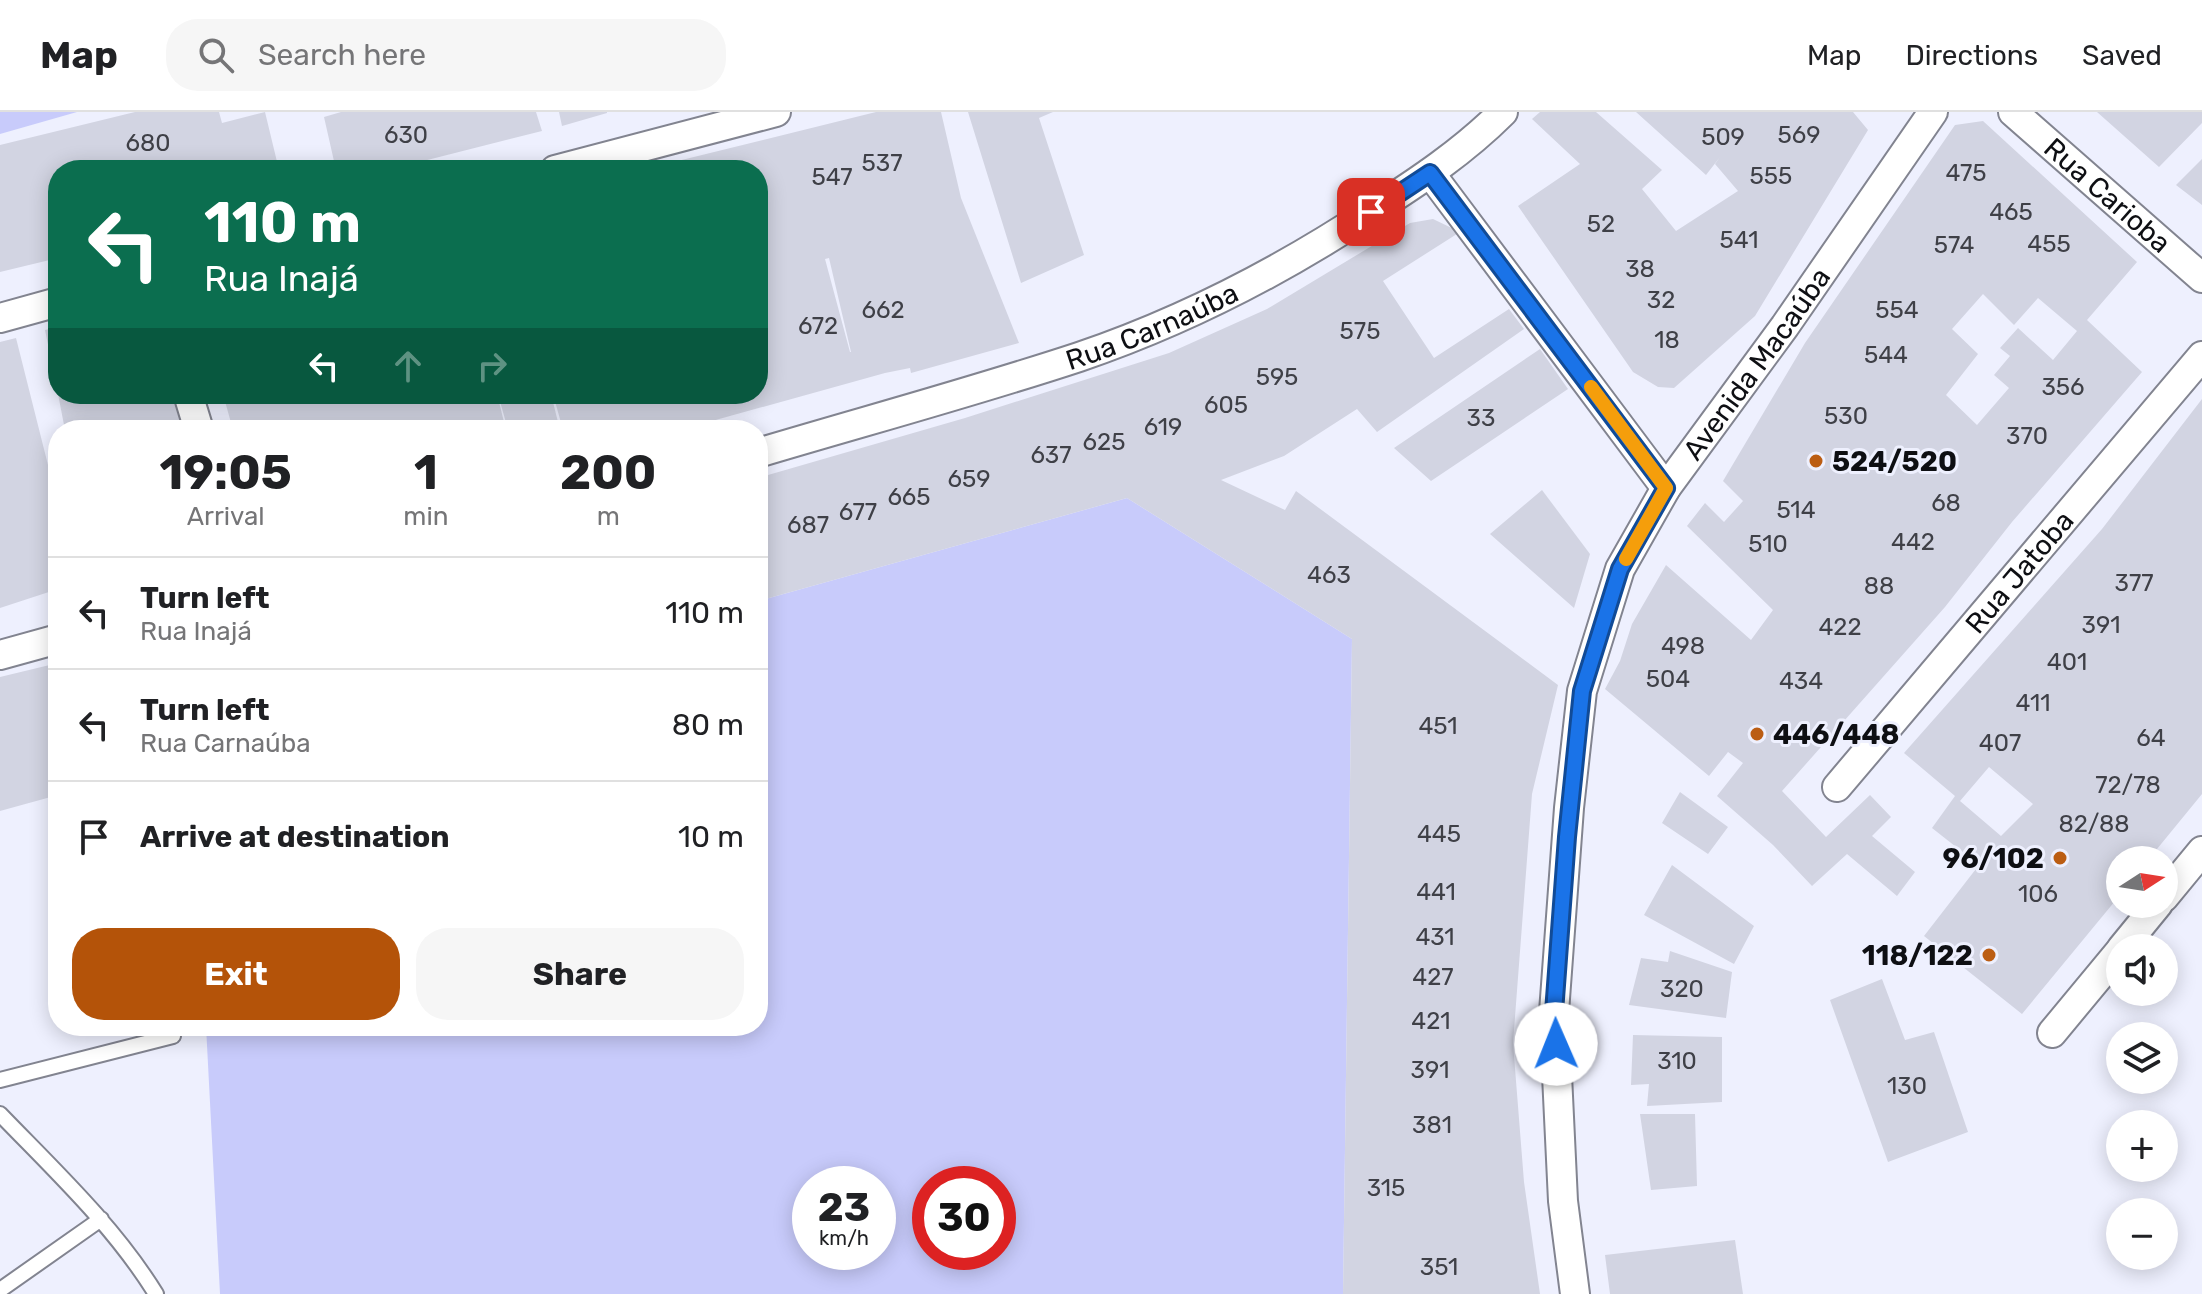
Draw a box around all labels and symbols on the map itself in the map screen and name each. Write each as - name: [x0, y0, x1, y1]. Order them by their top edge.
- house number: 630: [384, 121, 428, 149]
- house number: 569: [1778, 121, 1820, 149]
- house number: 509: [1701, 123, 1745, 151]
- house number: 680: [126, 129, 170, 157]
- street label: Rua Carioba: [2037, 131, 2177, 260]
- house number: 537: [862, 149, 903, 177]
- house number: 475: [1945, 159, 1987, 187]
- house number: 555: [1750, 162, 1792, 190]
- house number: 547: [811, 163, 853, 191]
- pin: [1337, 178, 1405, 246]
- house number: 465: [1989, 198, 2033, 226]
- house number: 52: [1587, 210, 1615, 238]
- house number: 541: [1720, 226, 1758, 254]
- house number: 455: [2027, 230, 2071, 258]
- house number: 574: [1934, 231, 1974, 259]
- house number: 38: [1625, 255, 1655, 283]
- street label: Avenida Macaúba: [1676, 262, 1837, 466]
- street label: Rua Carnaúba: [1062, 276, 1244, 377]
- house number: 32: [1647, 286, 1675, 314]
- house number: 662: [861, 296, 905, 324]
- house number: 554: [1875, 296, 1919, 324]
- house number: 672: [798, 312, 838, 340]
- house number: 575: [1340, 317, 1380, 345]
- house number: 18: [1654, 326, 1680, 354]
- house number: 544: [1864, 341, 1908, 369]
- house number: 595: [1256, 363, 1298, 391]
- house number: 356: [2041, 373, 2085, 401]
- house number: 605: [1204, 391, 1248, 419]
- house number: 530: [1824, 402, 1868, 430]
- house number: 33: [1467, 404, 1495, 432]
- house number: 619: [1144, 413, 1182, 441]
- house number: 370: [2006, 422, 2048, 450]
- house number: 625: [1083, 428, 1125, 456]
- house number: 637: [1030, 441, 1072, 469]
- place label: 524/520: [1832, 445, 1957, 478]
- marker: 524/520: [1807, 452, 1825, 470]
- house number: 659: [948, 465, 990, 493]
- house number: 665: [887, 483, 931, 511]
- house number: 68: [1931, 489, 1961, 517]
- house number: 514: [1776, 496, 1816, 524]
- house number: 677: [839, 498, 877, 526]
- street label: Rua Jatoba: [1959, 504, 2081, 640]
- house number: 687: [787, 511, 829, 539]
- house number: 442: [1891, 528, 1935, 556]
- house number: 510: [1748, 530, 1788, 558]
- house number: 463: [1307, 561, 1351, 589]
- house number: 377: [2114, 569, 2154, 597]
- house number: 88: [1864, 572, 1894, 600]
- house number: 391: [2082, 611, 2120, 639]
- house number: 422: [1818, 613, 1862, 641]
- house number: 498: [1661, 632, 1705, 660]
- house number: 401: [2047, 648, 2087, 676]
- house number: 504: [1646, 665, 1690, 693]
- house number: 434: [1779, 667, 1823, 695]
- house number: 411: [2016, 689, 2050, 717]
- house number: 451: [1418, 712, 1458, 740]
- place label: 446/448: [1773, 718, 1900, 751]
- house number: 64: [2136, 724, 2166, 752]
- marker: 446/448: [1748, 725, 1766, 743]
- house number: 407: [1979, 729, 2021, 757]
- house number: 72/78: [2095, 771, 2161, 799]
- house number: 82/88: [2059, 810, 2129, 838]
- house number: 445: [1417, 820, 1461, 848]
- place label: 96/102: [1943, 842, 2044, 875]
- north arrow: [2106, 846, 2178, 918]
- marker: 96/102: [2051, 849, 2069, 867]
- house number: 441: [1416, 878, 1456, 906]
- house number: 106: [2018, 880, 2058, 908]
- house number: 431: [1415, 923, 1455, 951]
- place label: 118/122: [1862, 939, 1973, 972]
- marker: 118/122: [1980, 946, 1998, 964]
- house number: 427: [1412, 963, 1454, 991]
- house number: 320: [1660, 975, 1704, 1003]
- position arrow: [1514, 1002, 1598, 1086]
- house number: 421: [1411, 1007, 1451, 1035]
- house number: 310: [1657, 1047, 1697, 1075]
- house number: 391: [1411, 1056, 1449, 1084]
- house number: 130: [1887, 1072, 1927, 1100]
- house number: 381: [1412, 1111, 1452, 1139]
- speed limit sign: 30: [912, 1166, 1016, 1270]
- house number: 315: [1367, 1174, 1405, 1202]
- house number: 351: [1420, 1253, 1458, 1281]

